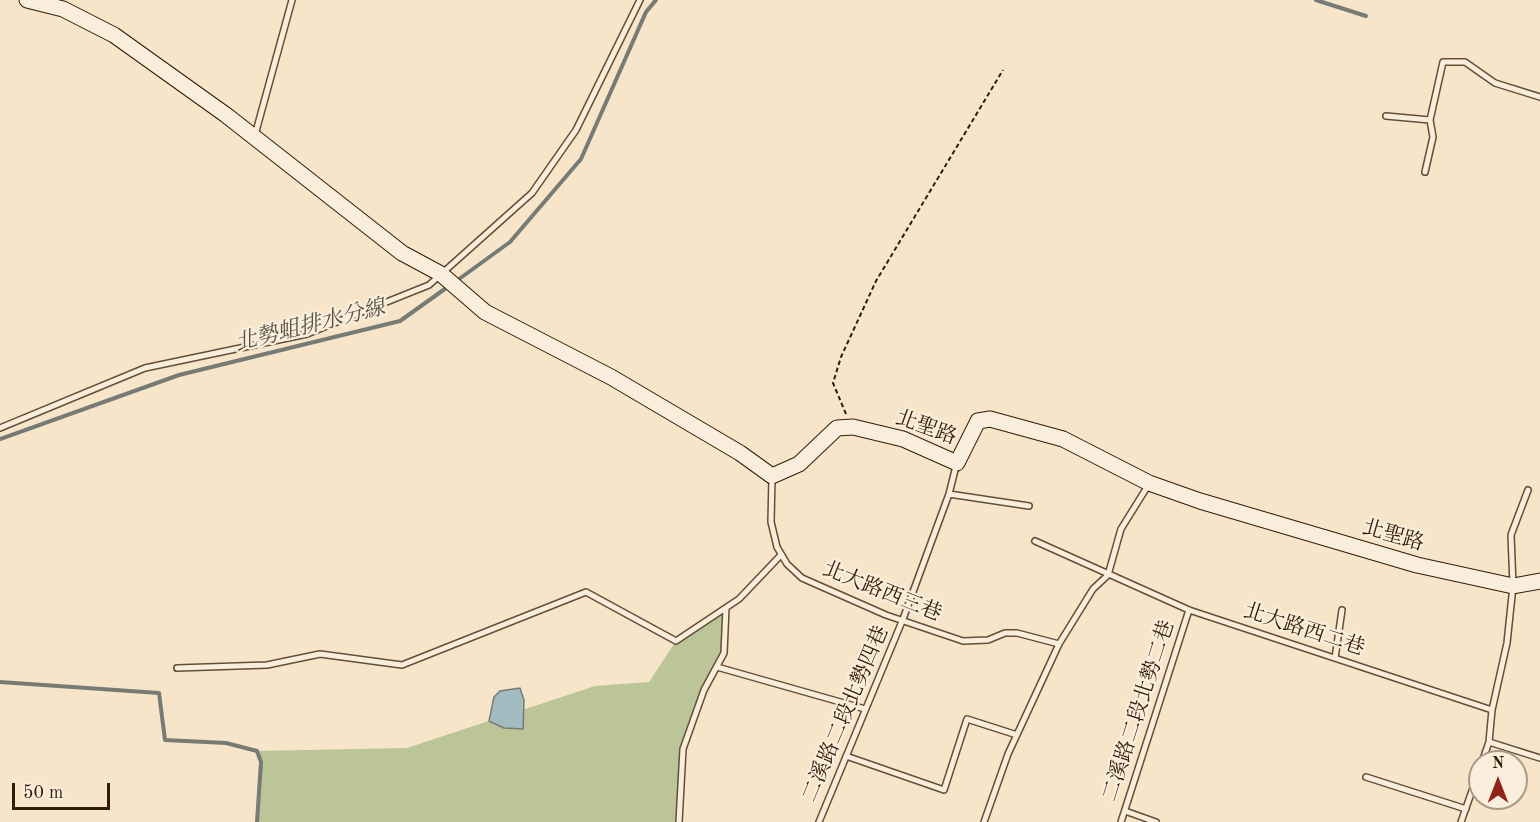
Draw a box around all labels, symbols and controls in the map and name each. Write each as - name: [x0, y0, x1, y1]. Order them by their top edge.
- water label: 北勢蛆排水分線: [232, 295, 388, 357]
- street label: 北聖路: [892, 405, 960, 451]
- street label: 北聖路: [1359, 515, 1427, 557]
- street label: 北大路西三巷: [819, 557, 945, 627]
- street label: 北大路西二巷: [1240, 599, 1368, 661]
- street label: 二溪路二段北勢二巷: [1098, 617, 1180, 805]
- street label: 二溪路二段北勢四巷: [797, 622, 895, 806]
- north arrow: [1468, 750, 1528, 810]
- text: N: [1492, 756, 1504, 772]
- scale bar: [15, 771, 112, 809]
- text: 50 m: [23, 784, 63, 802]

